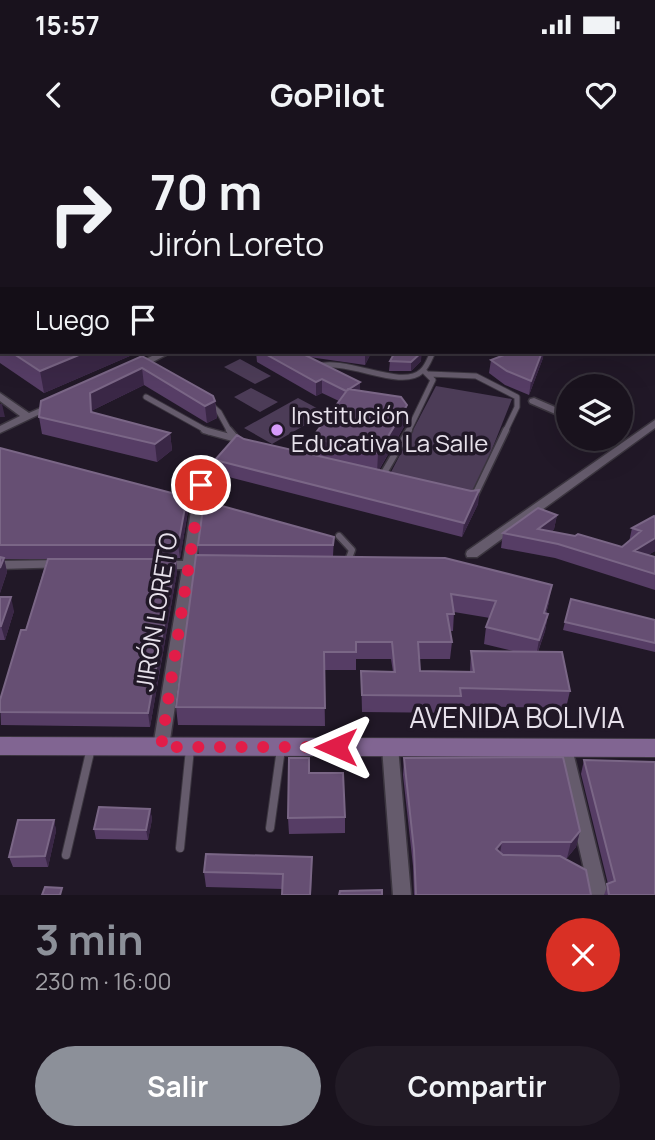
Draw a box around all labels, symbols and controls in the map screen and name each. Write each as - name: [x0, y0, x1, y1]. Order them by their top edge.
- text: 15:57: [35, 7, 100, 43]
- text: GoPilot: [270, 73, 385, 117]
- icon: back: [35, 76, 73, 114]
- icon: heart: [582, 76, 620, 114]
- text: 70 m: [150, 158, 262, 225]
- icon: right: [35, 168, 126, 259]
- text: Jirón Loreto: [150, 222, 324, 266]
- icon: arrive: [124, 301, 162, 339]
- text: Luego: [35, 302, 110, 338]
- map controls: [556, 374, 633, 451]
- button: layers: [556, 374, 633, 451]
- place label: Institución Educativa La Salle: [291, 398, 488, 459]
- marker: Institución Educativa La Salle: [269, 422, 285, 438]
- pin: [171, 455, 231, 515]
- icon: arrive: [182, 466, 220, 504]
- street label: JIRÓN LORETO: [127, 530, 184, 693]
- street label: AVENIDA BOLIVIA: [409, 698, 625, 736]
- position arrow: [299, 710, 373, 784]
- text: 3 min: [35, 910, 144, 968]
- button: close: [546, 918, 620, 992]
- text: 230 m · 16:00: [35, 965, 172, 997]
- button: Salir: [35, 1046, 321, 1126]
- button: Compartir: [335, 1046, 620, 1126]

